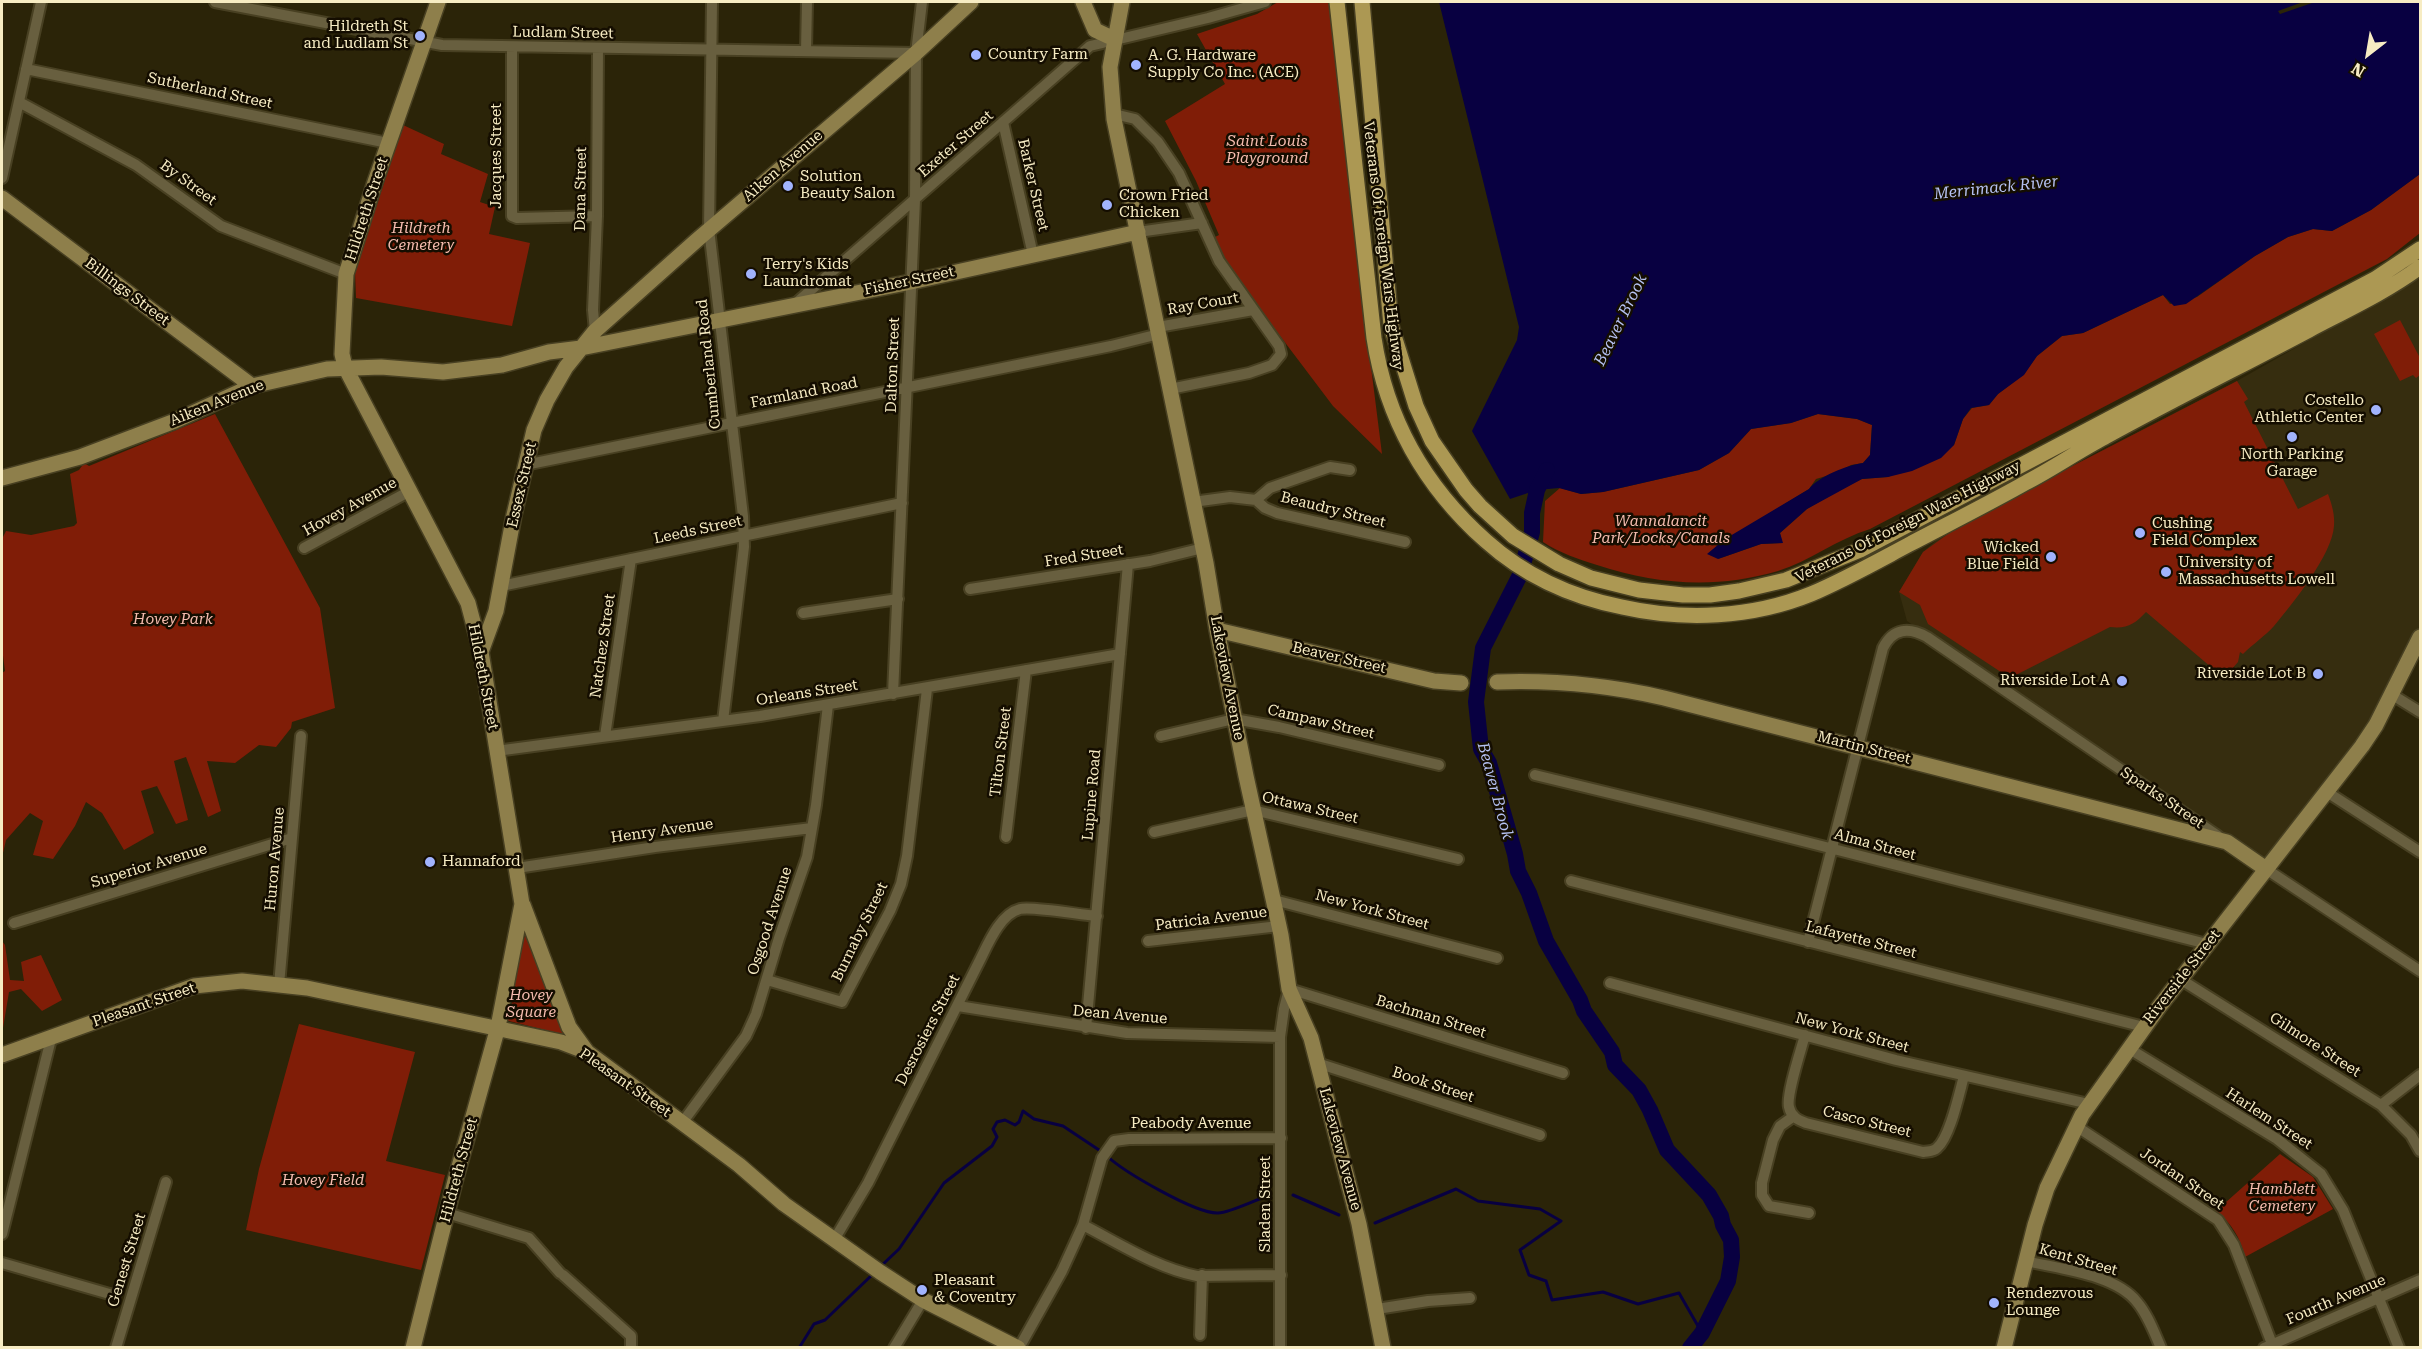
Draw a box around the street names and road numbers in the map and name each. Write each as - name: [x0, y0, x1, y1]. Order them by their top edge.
- street label: Ludlam Street: [512, 23, 614, 43]
- street label: Sutherland Street: [146, 69, 274, 113]
- street label: Jacques Street: [488, 103, 506, 209]
- street label: Exeter Street: [915, 107, 997, 181]
- street label: Veterans Of Foreign Wars Highway: [1359, 121, 1407, 371]
- street label: Aiken Avenue: [739, 126, 827, 206]
- street label: Barker Street: [1014, 137, 1052, 233]
- street label: Dana Street: [571, 147, 591, 231]
- street label: Hildreth Street: [342, 155, 392, 263]
- street label: By Street: [156, 156, 220, 210]
- street label: Billings Street: [81, 254, 173, 330]
- street label: Fisher Street: [862, 263, 956, 299]
- street label: Ray Court: [1166, 289, 1240, 319]
- street label: Cumberland Road: [693, 298, 725, 430]
- street label: Dalton Street: [882, 317, 904, 413]
- street label: Farmland Road: [749, 374, 859, 412]
- street label: Aiken Avenue: [167, 376, 267, 430]
- street label: Essex Street: [503, 440, 541, 530]
- street label: Veterans Of Foreign Wars Highway: [1792, 457, 2024, 587]
- street label: Hovey Avenue: [300, 474, 400, 540]
- street label: Beaudry Street: [1279, 488, 1387, 532]
- street label: Leeds Street: [652, 512, 744, 548]
- street label: Fred Street: [1043, 541, 1125, 571]
- street label: Natchez Street: [587, 593, 619, 699]
- street label: Lakeview Avenue: [1206, 614, 1248, 742]
- street label: Hildreth Street: [464, 622, 502, 732]
- street label: Beaver Street: [1290, 638, 1388, 678]
- street label: Orleans Street: [755, 676, 859, 710]
- street label: Campaw Street: [1266, 701, 1376, 743]
- street label: Tilton Street: [987, 706, 1015, 798]
- street label: Martin Street: [1815, 728, 1913, 768]
- street label: Lupine Road: [1079, 748, 1105, 842]
- street label: Sparks Street: [2117, 764, 2207, 832]
- street label: Ottawa Street: [1260, 788, 1360, 828]
- street label: Huron Avenue: [261, 806, 289, 912]
- street label: Henry Avenue: [610, 815, 714, 847]
- street label: Alma Street: [1832, 825, 1918, 865]
- street label: Superior Avenue: [89, 840, 209, 892]
- street label: Osgood Avenue: [744, 865, 796, 977]
- street label: Burnaby Street: [828, 879, 892, 985]
- street label: New York Street: [1313, 886, 1431, 934]
- street label: Patricia Avenue: [1154, 903, 1268, 935]
- street label: Lafayette Street: [1804, 917, 1918, 963]
- street label: Riverside Street: [2140, 926, 2224, 1028]
- street label: Desrosiers Street: [892, 971, 964, 1089]
- street label: Pleasant Street: [90, 979, 198, 1031]
- street label: Bachman Street: [1374, 992, 1488, 1042]
- street label: Dean Avenue: [1072, 1002, 1168, 1028]
- street label: New York Street: [1793, 1009, 1911, 1057]
- street label: Gilmore Street: [2266, 1009, 2364, 1081]
- street label: Pleasant Street: [576, 1045, 674, 1121]
- street label: Book Street: [1390, 1063, 1476, 1107]
- street label: Harlem Street: [2222, 1084, 2316, 1154]
- street label: Lakeview Avenue: [1315, 1086, 1365, 1212]
- street label: Casco Street: [1821, 1102, 1913, 1142]
- street label: Peabody Avenue: [1131, 1115, 1251, 1133]
- street label: Hildreth Street: [436, 1116, 482, 1224]
- street label: Jordan Street: [2136, 1144, 2228, 1214]
- street label: Sladen Street: [1257, 1156, 1275, 1252]
- street label: Genest Street: [104, 1211, 150, 1309]
- street label: Kent Street: [2037, 1240, 2119, 1280]
- street label: Fourth Avenue: [2284, 1271, 2388, 1329]

